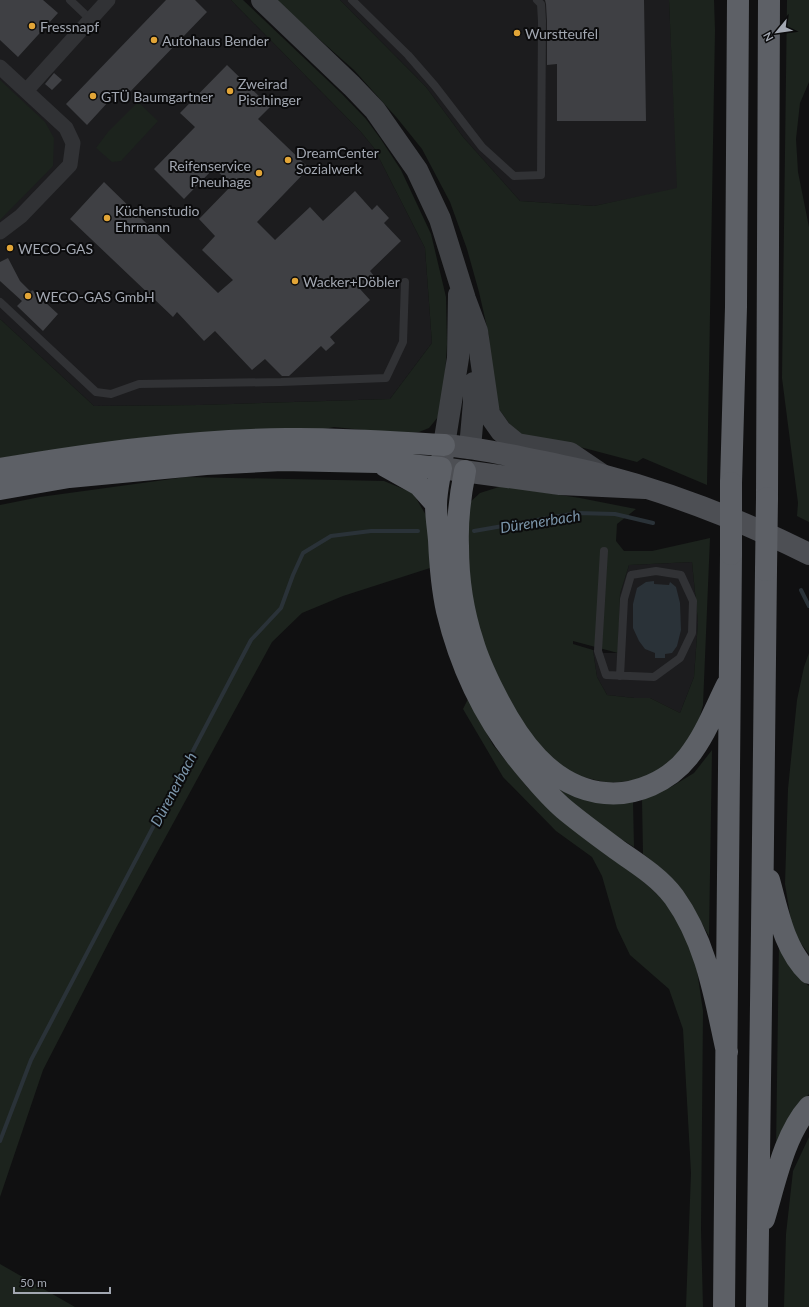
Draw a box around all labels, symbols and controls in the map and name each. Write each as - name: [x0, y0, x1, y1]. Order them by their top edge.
- north arrow: [757, 12, 797, 52]
- place label: Fressnapf: [40, 18, 99, 35]
- marker: Fressnapf: [27, 21, 37, 31]
- place label: Wurstteufel: [525, 25, 598, 42]
- marker: Wurstteufel: [512, 28, 522, 38]
- text: N: [760, 30, 776, 44]
- place label: Autohaus Bender: [162, 32, 269, 49]
- marker: Autohaus Bender: [149, 35, 159, 45]
- place label: Zweirad Pischinger: [238, 75, 301, 108]
- marker: Zweirad Pischinger: [225, 86, 235, 96]
- place label: GTÜ Baumgartner: [101, 88, 213, 105]
- marker: GTÜ Baumgartner: [88, 91, 98, 101]
- place label: DreamCenter Sozialwerk: [296, 144, 379, 177]
- marker: DreamCenter Sozialwerk: [283, 155, 293, 165]
- place label: Reifenservice Pneuhage: [169, 157, 251, 190]
- marker: Reifenservice Pneuhage: [254, 168, 264, 178]
- place label: Küchenstudio Ehrmann: [115, 202, 200, 235]
- marker: Küchenstudio Ehrmann: [102, 213, 112, 223]
- place label: WECO-GAS: [18, 240, 93, 257]
- marker: WECO-GAS: [5, 243, 15, 253]
- place label: Wacker+Döbler: [303, 273, 400, 290]
- marker: Wacker+Döbler: [290, 276, 300, 286]
- place label: WECO-GAS GmbH: [36, 288, 155, 305]
- marker: WECO-GAS GmbH: [23, 291, 33, 301]
- water label: Dürenerbach: [499, 506, 582, 536]
- water label: Dürenerbach: [146, 749, 200, 829]
- scale bar: [14, 1269, 110, 1295]
- text: 50 m: [20, 1275, 47, 1290]

